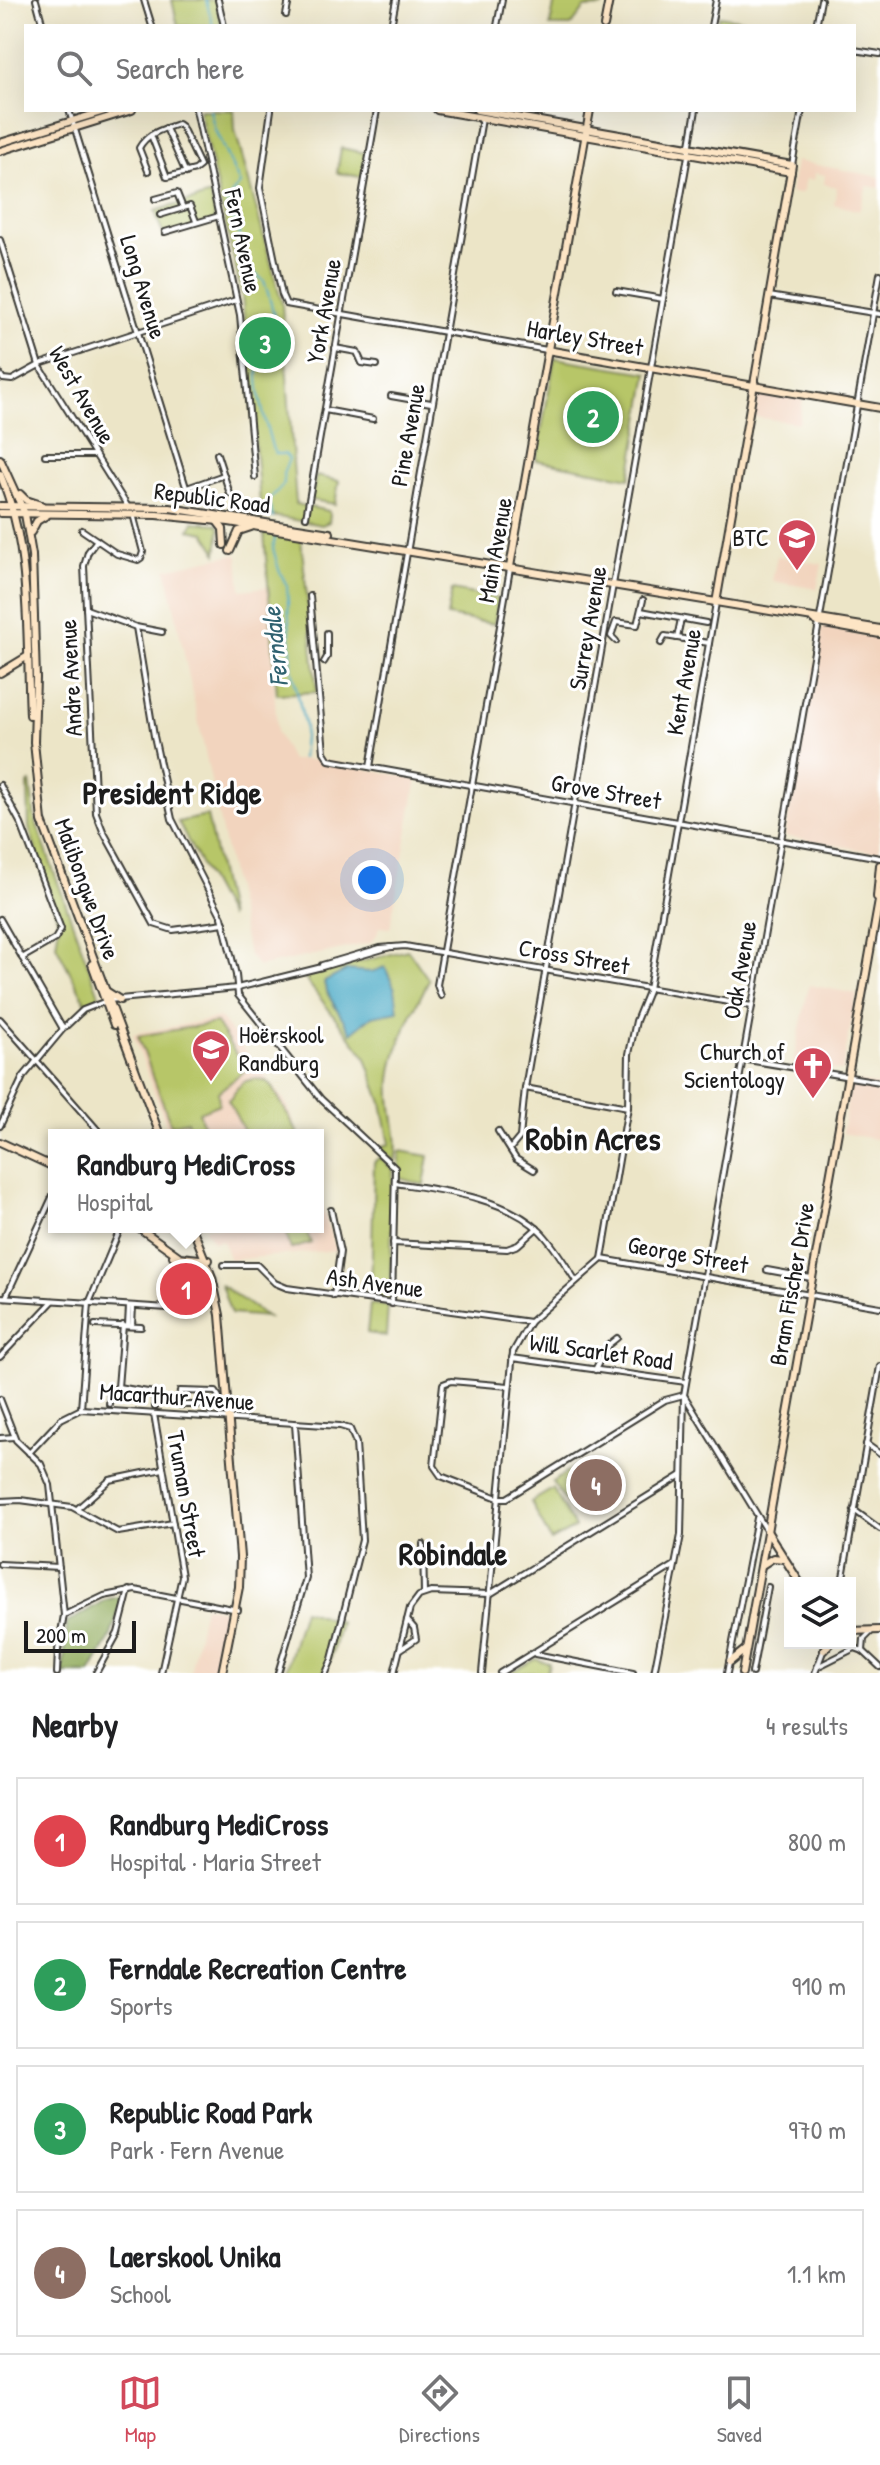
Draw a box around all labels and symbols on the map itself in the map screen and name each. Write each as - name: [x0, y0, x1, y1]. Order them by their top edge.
- street label: Fern Avenue: [217, 185, 271, 296]
- street label: Long Avenue: [113, 231, 175, 343]
- street label: York Avenue: [298, 255, 348, 366]
- street label: Harley Street: [525, 311, 646, 363]
- pin: 3: [239, 313, 291, 373]
- street label: West Avenue: [42, 340, 124, 450]
- street label: Pine Avenue: [382, 381, 432, 489]
- pin: 2: [567, 387, 619, 447]
- street label: Republic Road: [153, 474, 272, 520]
- street label: Main Avenue: [469, 494, 519, 605]
- school or university icon: BTC: [776, 517, 818, 572]
- place label: BTC: [732, 521, 769, 553]
- street label: Surrey Avenue: [560, 563, 614, 692]
- water label: Ferndale: [253, 604, 296, 688]
- street label: Andre Avenue: [51, 618, 89, 737]
- street label: Kent Avenue: [658, 626, 708, 738]
- street label: Grove Street: [549, 766, 664, 817]
- district label: President Ridge: [82, 771, 262, 815]
- street label: Malibongwe Drive: [48, 814, 128, 964]
- your location: [352, 860, 392, 900]
- street label: Oak Avenue: [715, 918, 763, 1021]
- street label: Cross Street: [516, 931, 633, 982]
- place label: Hoërskool Randburg: [239, 1018, 324, 1078]
- school or university icon: Hoërskool Randburg: [190, 1028, 232, 1083]
- place label: Church of Scientology: [684, 1035, 785, 1095]
- church icon: Church of Scientology: [792, 1045, 834, 1100]
- district label: Robin Acres: [525, 1117, 661, 1160]
- street label: Bram Fischer Drive: [761, 1199, 821, 1368]
- street label: George Street: [626, 1228, 752, 1280]
- pin: 1: [160, 1259, 212, 1319]
- street label: Ash Avenue: [325, 1259, 426, 1305]
- street label: Will Scarlet Road: [528, 1325, 675, 1377]
- street label: Macarthur Avenue: [99, 1375, 256, 1417]
- street label: Truman Street: [160, 1428, 214, 1560]
- pin: 4: [570, 1455, 622, 1515]
- district label: Robindale: [399, 1532, 508, 1575]
- scale bar: [24, 1617, 136, 1653]

